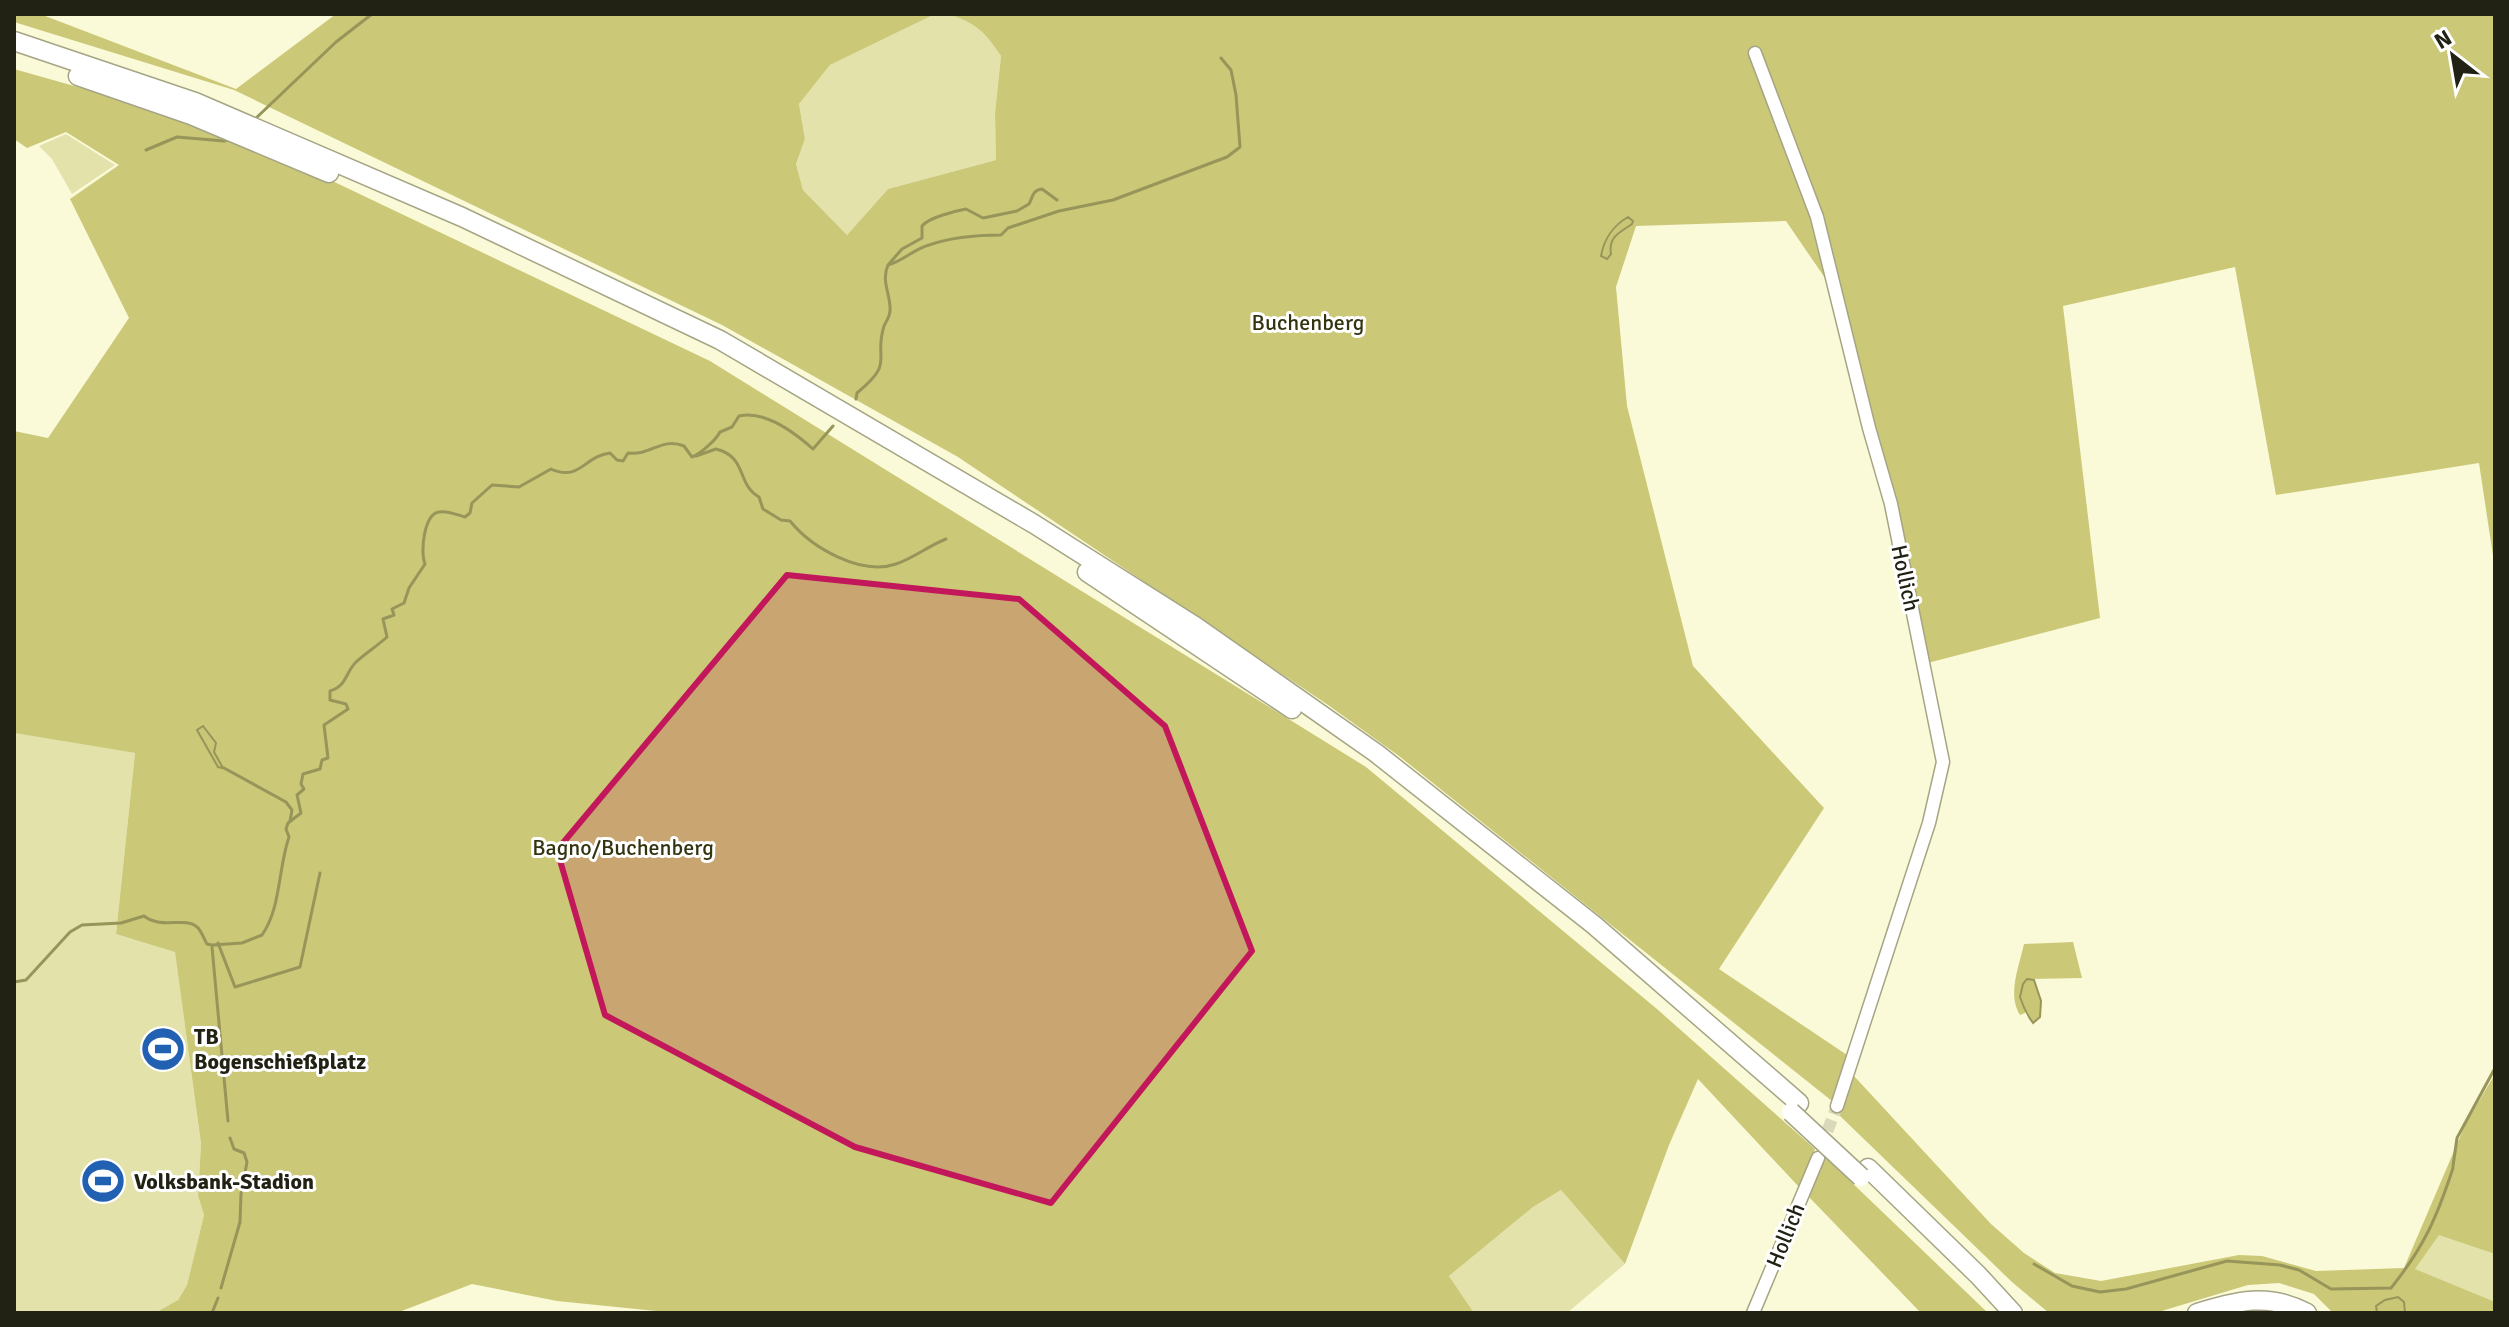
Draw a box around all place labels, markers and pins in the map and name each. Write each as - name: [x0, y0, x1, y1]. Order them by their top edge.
- place label: TB Bogenschießplatz: [194, 1023, 366, 1075]
- sports icon: TB Bogenschießplatz: [139, 1025, 187, 1073]
- sports icon: Volksbank-Stadion: [79, 1157, 127, 1205]
- place label: Volksbank-Stadion: [134, 1168, 314, 1195]

